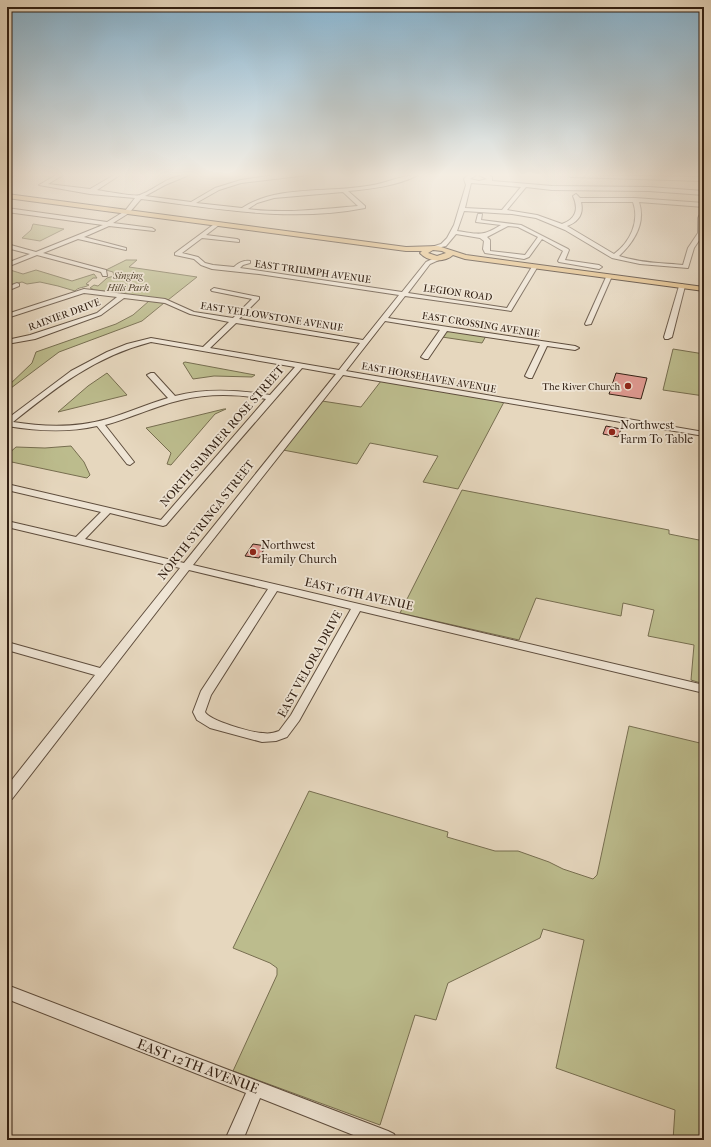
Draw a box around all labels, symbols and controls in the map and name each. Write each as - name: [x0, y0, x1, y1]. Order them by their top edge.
- street label: EAST TRIUMPH AVENUE: [254, 258, 372, 286]
- park label: Singing Hills Park: [106, 270, 149, 294]
- street label: LEGION ROAD: [423, 282, 493, 304]
- street label: RAINIER DRIVE: [27, 296, 102, 334]
- street label: EAST YELLOWSTONE AVENUE: [199, 300, 344, 334]
- street label: EAST CROSSING AVENUE: [421, 310, 541, 340]
- street label: EAST HORSEHAVEN AVENUE: [360, 360, 497, 396]
- street label: NORTH SUMMER ROSE STREET: [157, 362, 288, 509]
- place label: The River Church: [542, 381, 620, 393]
- marker: The River Church: [623, 381, 633, 391]
- place label: Northwest Farm To Table: [620, 418, 693, 446]
- marker: Northwest Farm To Table: [607, 427, 617, 437]
- street label: NORTH SYRINGA STREET: [155, 457, 258, 583]
- place label: Northwest Family Church: [261, 538, 337, 566]
- marker: Northwest Family Church: [248, 547, 258, 557]
- street label: EAST 16TH AVENUE: [303, 575, 415, 613]
- street label: EAST VELORA DRIVE: [275, 608, 345, 720]
- street label: EAST 12TH AVENUE: [135, 1035, 261, 1098]

